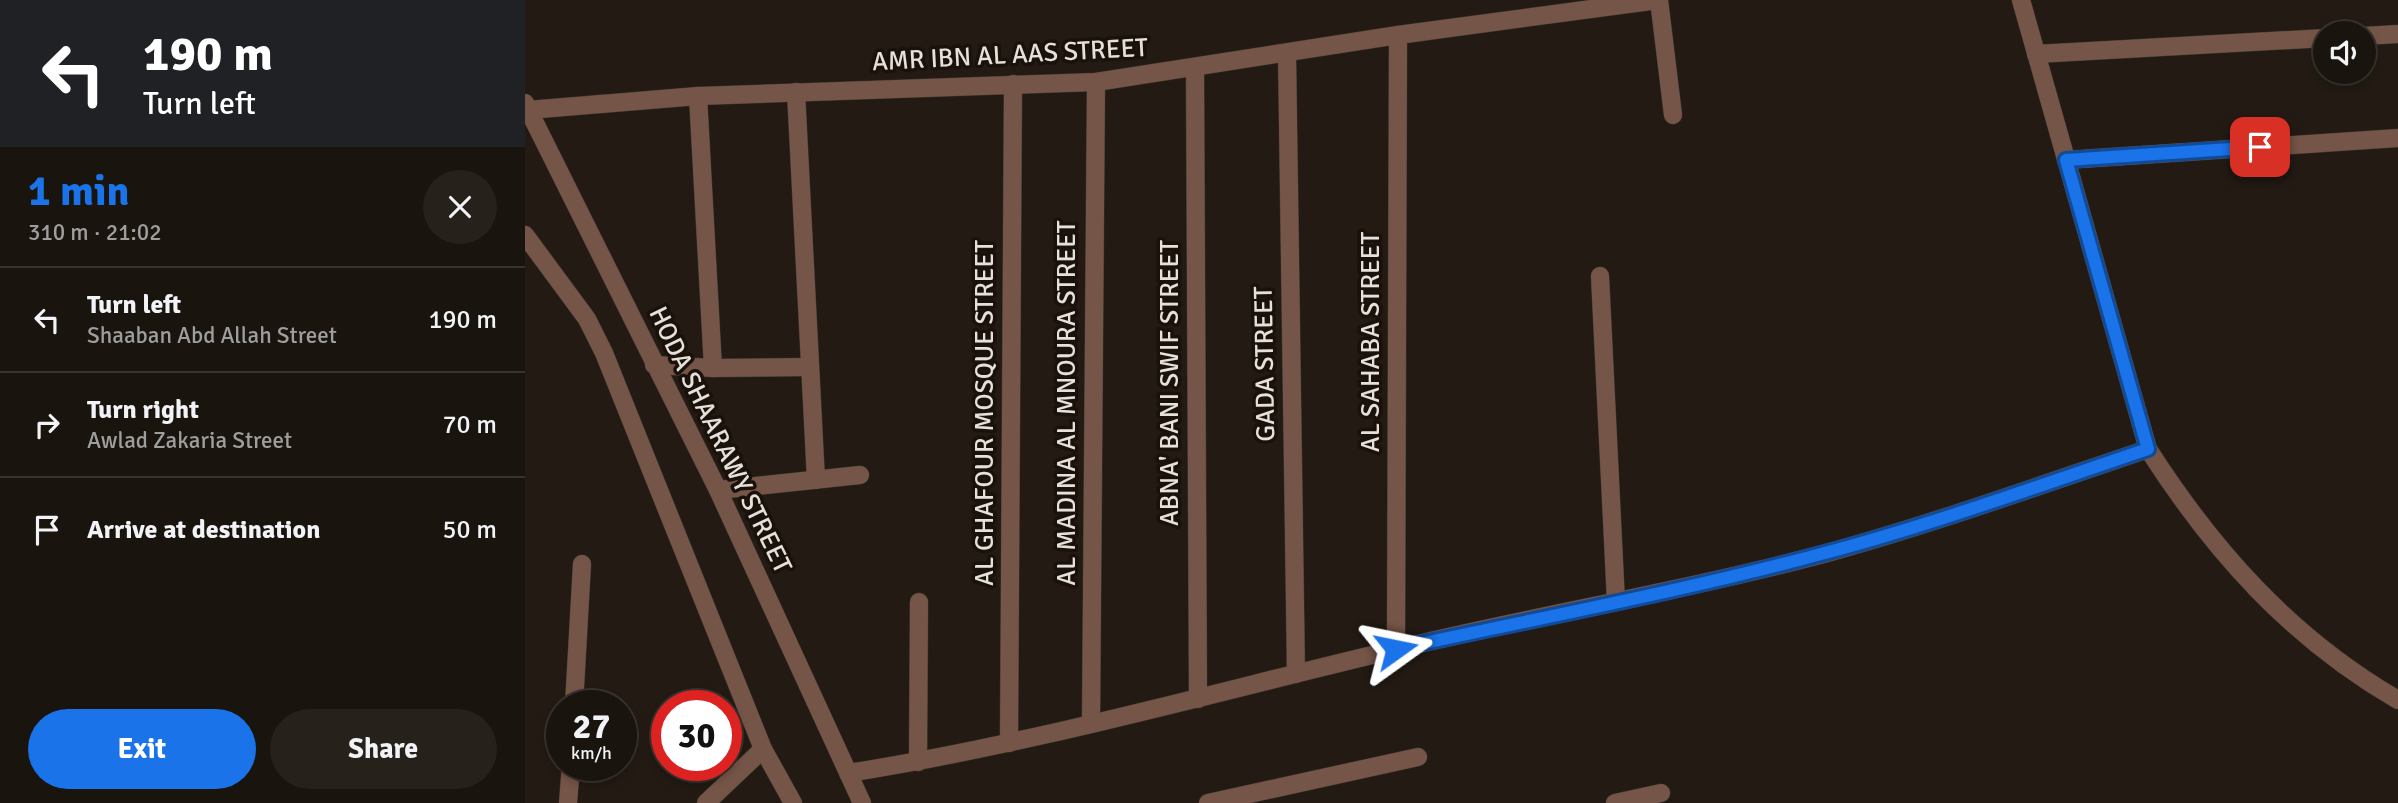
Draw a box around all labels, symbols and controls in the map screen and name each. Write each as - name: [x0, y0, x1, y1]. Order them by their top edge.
- map controls: [2313, 21, 2376, 84]
- button: sound: [2313, 21, 2376, 84]
- text: 190 m: [143, 24, 273, 84]
- icon: left: [28, 28, 119, 119]
- street label: AMR IBN AL AAS STREET: [871, 32, 1149, 78]
- text: Turn left: [143, 84, 256, 123]
- pin: [2230, 117, 2290, 177]
- icon: arrive: [2241, 128, 2279, 166]
- text: 1 min: [28, 166, 129, 217]
- button: close: [423, 170, 497, 244]
- text: 310 m · 21:02: [28, 218, 162, 247]
- street label: AL MADINA AL MNOURA STREET: [1051, 220, 1083, 586]
- street label: AL SAHABA STREET: [1355, 232, 1387, 452]
- street label: AL GHAFOUR MOSQUE STREET: [969, 240, 1001, 586]
- street label: ABNA' BANI SWIF STREET: [1154, 240, 1186, 526]
- street label: GADA STREET: [1248, 286, 1282, 442]
- text: Turn left: [87, 289, 181, 321]
- icon: left: [28, 301, 66, 339]
- street label: HODA SHAARAWY STREET: [641, 301, 799, 579]
- text: 190 m: [428, 304, 497, 336]
- text: Shaaban Abd Allah Street: [87, 321, 337, 350]
- text: Turn right: [87, 394, 199, 426]
- icon: right: [28, 406, 66, 444]
- text: 70 m: [442, 409, 497, 441]
- text: Awlad Zakaria Street: [87, 426, 292, 455]
- icon: arrive: [28, 511, 66, 549]
- text: Arrive at destination: [87, 514, 320, 546]
- text: 50 m: [442, 514, 497, 546]
- position arrow: [1359, 612, 1433, 686]
- speed limit sign: 30: [651, 690, 742, 781]
- text: 27: [573, 705, 610, 748]
- button: Exit: [28, 709, 256, 789]
- button: Share: [270, 709, 497, 789]
- text: km/h: [571, 742, 612, 764]

